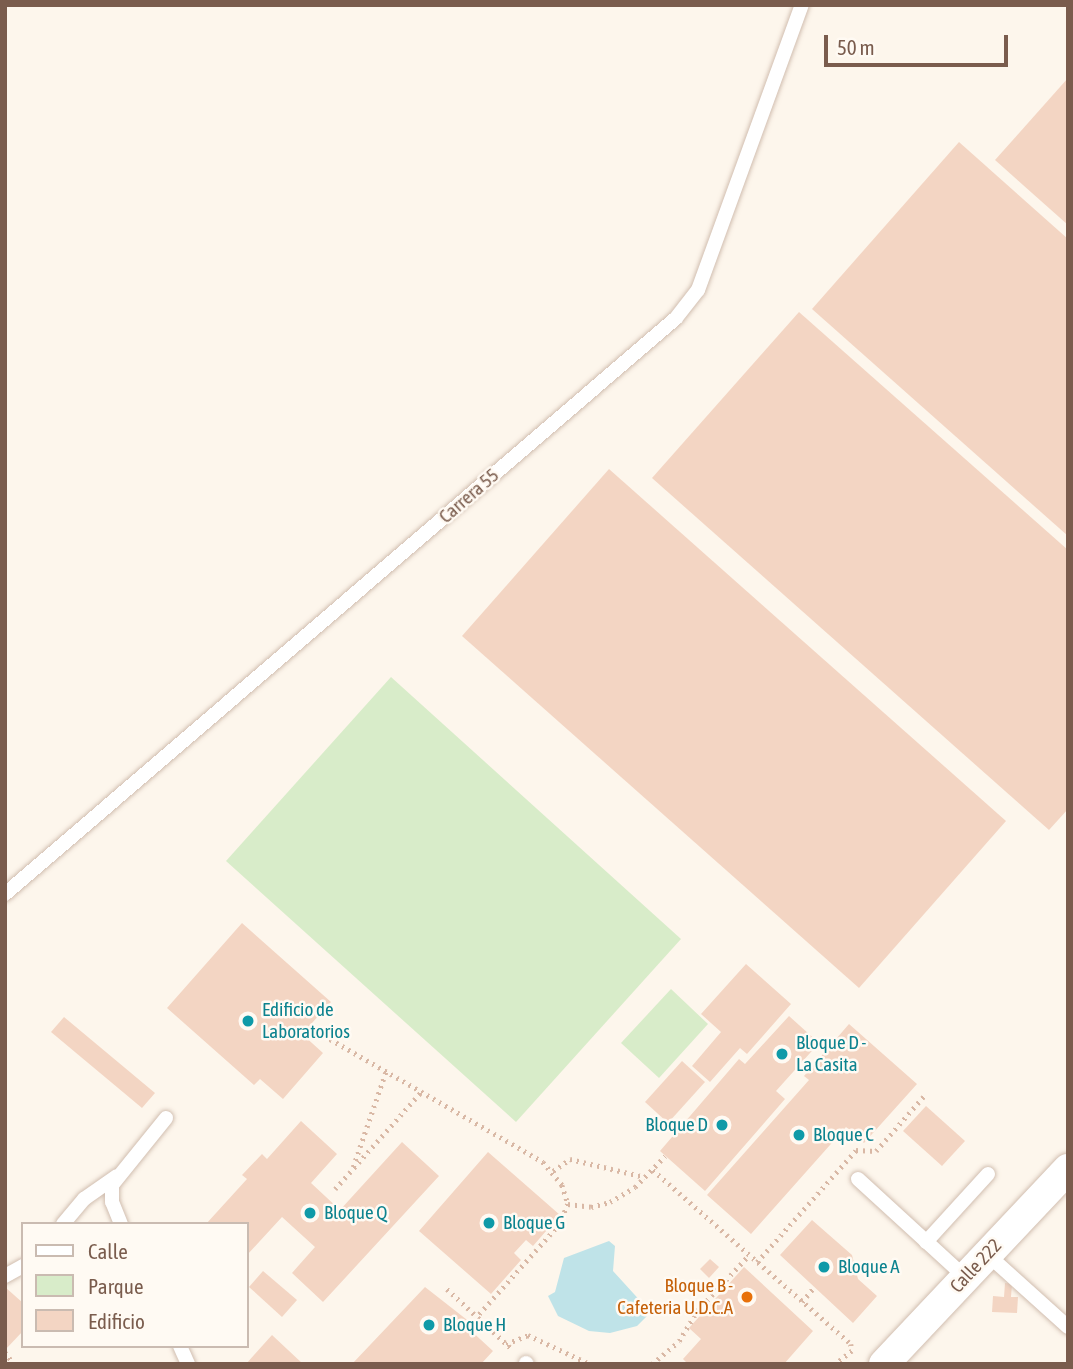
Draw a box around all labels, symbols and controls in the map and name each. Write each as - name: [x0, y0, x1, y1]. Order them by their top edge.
- scale bar: [828, 21, 1012, 65]
- text: 50 m: [837, 35, 875, 59]
- street label: Carrera 55: [434, 464, 504, 528]
- place label: Edificio de Laboratorios: [262, 999, 350, 1043]
- marker: Edificio de Laboratorios: [240, 1013, 256, 1029]
- place label: Bloque D - La Casita: [796, 1032, 866, 1076]
- marker: Bloque D - La Casita: [774, 1046, 790, 1062]
- place label: Bloque D: [645, 1114, 708, 1136]
- marker: Bloque D: [714, 1117, 730, 1133]
- place label: Bloque C: [813, 1124, 874, 1146]
- marker: Bloque C: [791, 1127, 807, 1143]
- place label: Bloque Q: [324, 1202, 387, 1224]
- marker: Bloque Q: [302, 1205, 318, 1221]
- place label: Bloque G: [503, 1212, 565, 1234]
- marker: Bloque G: [481, 1215, 497, 1231]
- legend: [21, 1222, 248, 1348]
- street label: Calle 222: [945, 1234, 1007, 1298]
- text: Calle: [88, 1239, 128, 1263]
- place label: Bloque A: [838, 1256, 900, 1278]
- marker: Bloque A: [816, 1259, 832, 1275]
- text: Parque: [88, 1274, 143, 1298]
- place label: Bloque B - Cafeteria U.D.C.A: [617, 1275, 733, 1319]
- marker: Bloque B - Cafeteria U.D.C.A: [739, 1289, 755, 1305]
- text: Edificio: [88, 1309, 145, 1333]
- place label: Bloque H: [443, 1314, 506, 1336]
- marker: Bloque H: [421, 1317, 437, 1333]

